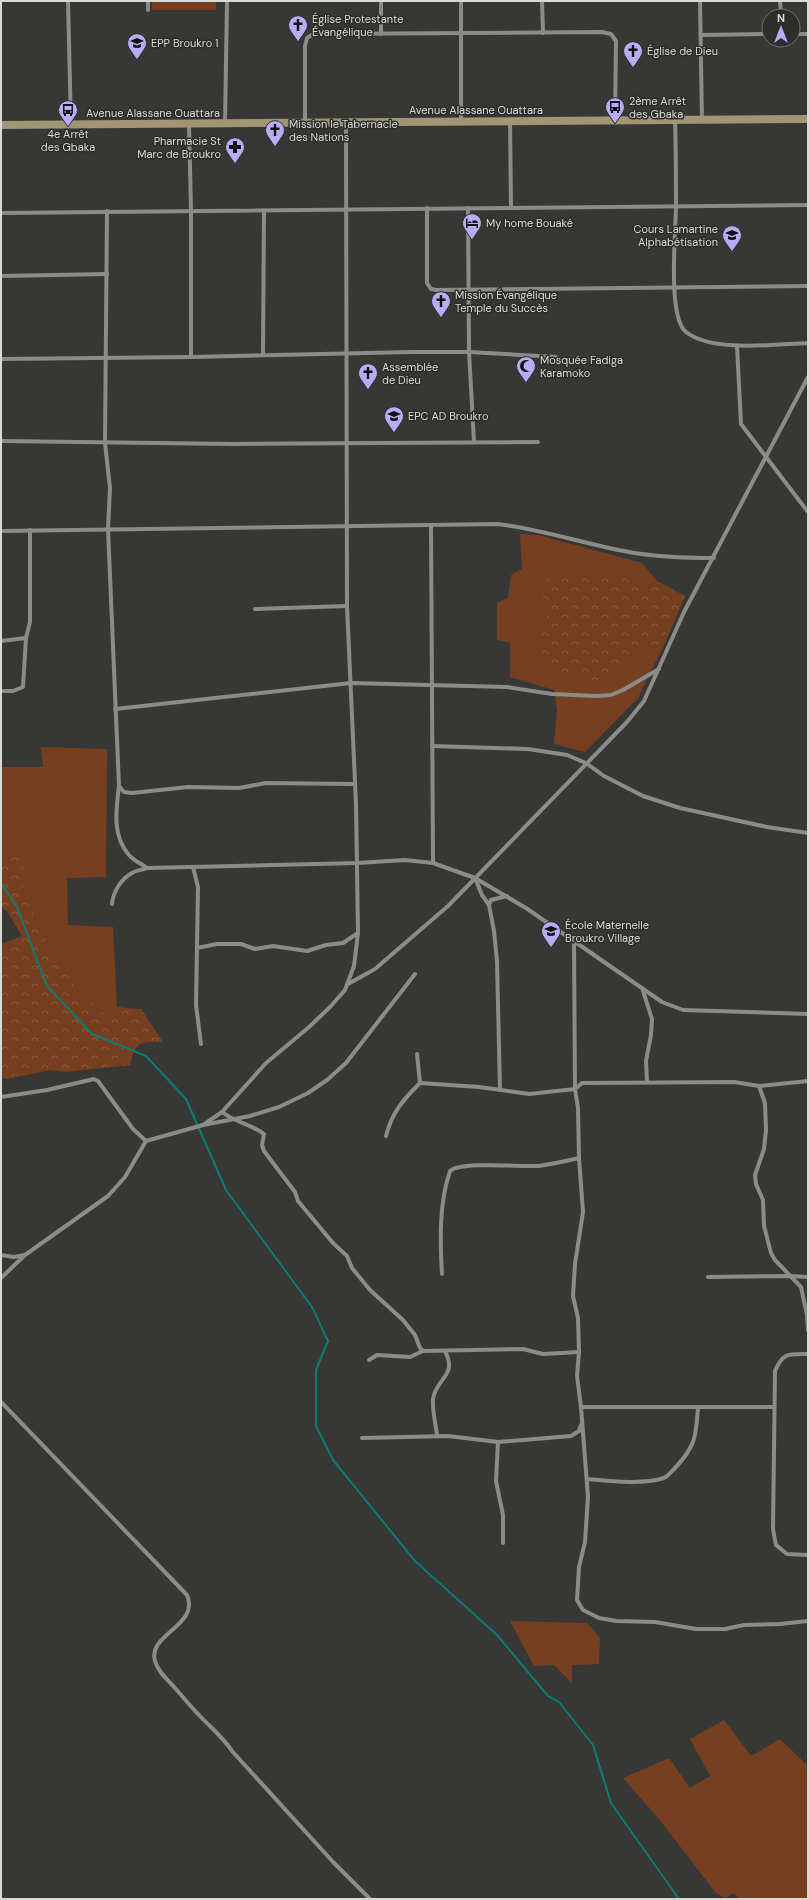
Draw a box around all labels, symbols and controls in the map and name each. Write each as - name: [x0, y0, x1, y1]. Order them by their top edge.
- north arrow: [761, 8, 801, 48]
- text: N: [777, 11, 785, 25]
- place label: Église Protestante Évangélique: [312, 12, 403, 39]
- church icon: Église Protestante Évangélique: [287, 14, 309, 42]
- school or university icon: EPP Broukro 1: [126, 32, 148, 60]
- place label: EPP Broukro 1: [151, 36, 219, 50]
- church icon: Église de Dieu: [622, 40, 644, 68]
- place label: Église de Dieu: [647, 44, 718, 58]
- place label: 2ème Arrêt des Gbaka: [629, 94, 686, 121]
- bus stop icon: 2ème Arrêt des Gbaka: [604, 96, 626, 124]
- bus stop icon: 4e Arrêt des Gbaka: [57, 99, 79, 127]
- street label: Avenue Alassane Ouattara: [409, 103, 543, 117]
- street label: Avenue Alassane Ouattara: [86, 106, 220, 120]
- place label: Mission le Tabernacle des Nations: [289, 117, 398, 144]
- church icon: Mission le Tabernacle des Nations: [264, 119, 286, 147]
- place label: 4e Arrêt des Gbaka: [41, 127, 95, 154]
- place label: Pharmacie St Marc de Broukro: [137, 134, 221, 161]
- pharmacy icon: Pharmacie St Marc de Broukro: [224, 136, 246, 164]
- hotel icon: My home Bouaké: [461, 212, 483, 240]
- place label: My home Bouaké: [486, 216, 573, 230]
- place label: Cours Lamartine Alphabétisation: [634, 222, 718, 249]
- school or university icon: Cours Lamartine Alphabétisation: [721, 224, 743, 252]
- place label: Mission Évangélique Temple du Succès: [455, 288, 557, 315]
- church icon: Mission Évangélique Temple du Succès: [430, 290, 452, 318]
- place label: Mosquée Fadiga Karamoko: [540, 353, 623, 380]
- mosque icon: Mosquée Fadiga Karamoko: [515, 355, 537, 383]
- place label: Assemblée de Dieu: [382, 360, 438, 387]
- church icon: Assemblée de Dieu: [357, 362, 379, 390]
- school or university icon: EPC AD Broukro: [383, 405, 405, 433]
- place label: EPC AD Broukro: [408, 409, 488, 423]
- place label: École Maternelle Broukro Village: [565, 918, 649, 945]
- school or university icon: École Maternelle Broukro Village: [540, 920, 562, 948]

